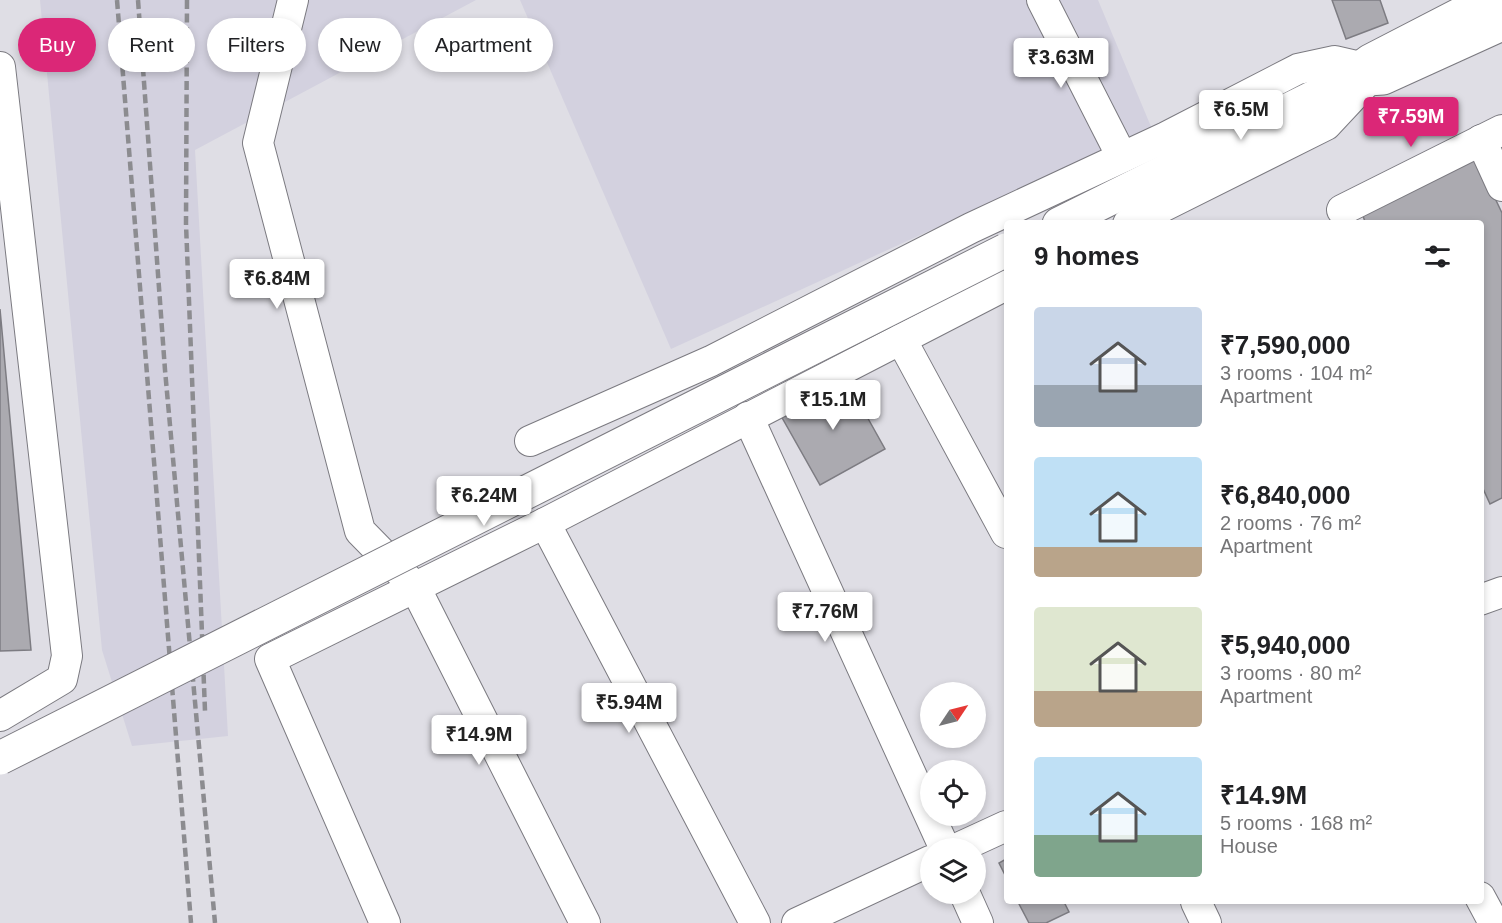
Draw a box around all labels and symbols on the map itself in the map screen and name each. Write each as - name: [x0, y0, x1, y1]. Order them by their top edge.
- pin: ₹3.63M: [1012, 38, 1110, 89]
- pin: ₹6.5M: [1199, 90, 1283, 141]
- pin: ₹7.59M: [1362, 97, 1460, 148]
- pin: ₹6.84M: [228, 259, 326, 310]
- pin: ₹15.1M: [784, 380, 882, 431]
- pin: ₹6.24M: [435, 476, 533, 527]
- pin: ₹7.76M: [776, 592, 874, 643]
- north arrow: [920, 682, 986, 748]
- pin: ₹5.94M: [580, 683, 678, 734]
- pin: ₹14.9M: [430, 715, 528, 766]

